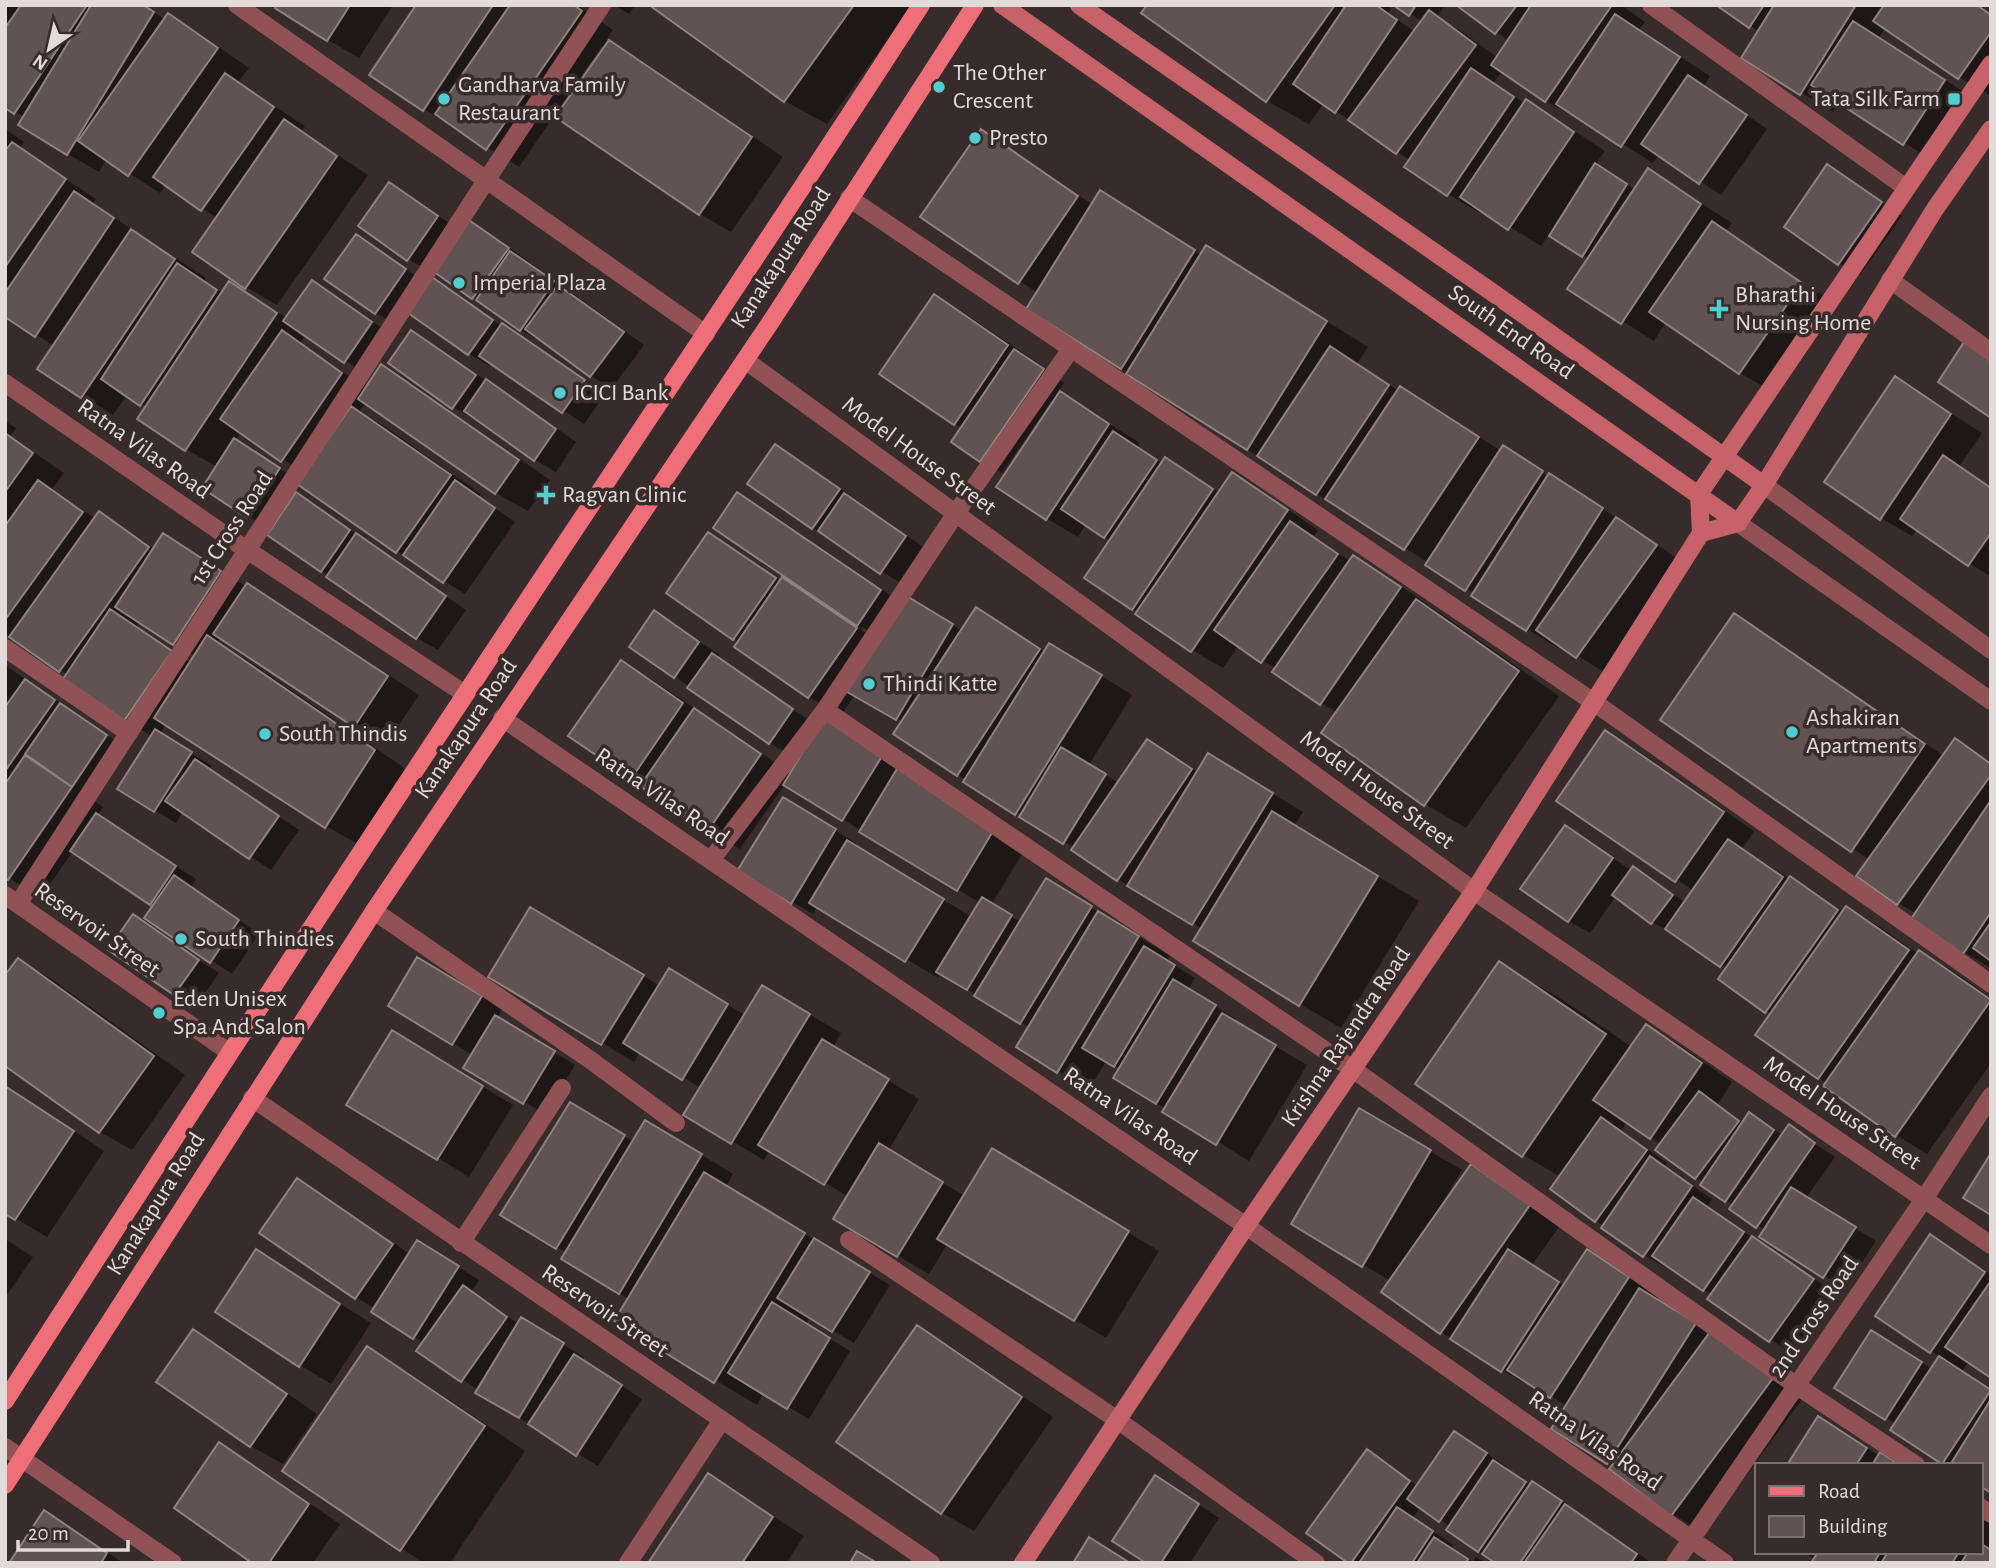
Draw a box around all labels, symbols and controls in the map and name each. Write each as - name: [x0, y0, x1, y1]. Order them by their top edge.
- north arrow: [14, 14, 84, 84]
- text: N: [30, 50, 51, 73]
- place label: The Other Crescent: [953, 61, 1046, 113]
- place label: Gandharva Family Restaurant: [458, 73, 626, 125]
- marker: The Other Crescent: [931, 79, 947, 95]
- place label: Tata Silk Farm: [1811, 87, 1940, 111]
- marker: Gandharva Family Restaurant: [436, 91, 452, 107]
- marker: Tata Silk Farm: [1946, 91, 1962, 107]
- place label: Presto: [989, 126, 1048, 150]
- marker: Presto: [967, 130, 983, 146]
- street label: Kanakapura Road: [726, 183, 836, 333]
- place label: Imperial Plaza: [473, 271, 607, 295]
- marker: Imperial Plaza: [451, 275, 467, 291]
- street label: South End Road: [1444, 280, 1578, 384]
- place label: Bharathi Nursing Home: [1735, 283, 1871, 335]
- marker: Bharathi Nursing Home: [1709, 299, 1729, 319]
- place label: ICICI Bank: [574, 381, 669, 405]
- marker: ICICI Bank: [552, 385, 568, 401]
- street label: Model House Street: [838, 392, 1001, 520]
- street label: Ratna Vilas Road: [73, 394, 215, 504]
- street label: 1st Cross Road: [187, 467, 277, 589]
- place label: Ragvan Clinic: [562, 483, 686, 507]
- marker: Ragvan Clinic: [536, 485, 556, 505]
- street label: Kanakapura Road: [410, 655, 522, 803]
- place label: Thindi Katte: [883, 672, 997, 696]
- marker: Thindi Katte: [861, 676, 877, 692]
- place label: Ashakiran Apartments: [1806, 706, 1917, 758]
- place label: South Thindis: [279, 722, 407, 746]
- marker: Ashakiran Apartments: [1784, 724, 1800, 740]
- marker: South Thindis: [257, 726, 273, 742]
- street label: Model House Street: [1296, 726, 1459, 854]
- street label: Ratna Vilas Road: [591, 743, 733, 851]
- street label: Reservoir Street: [30, 878, 164, 982]
- place label: South Thindies: [195, 927, 334, 951]
- marker: South Thindies: [173, 931, 189, 947]
- street label: Krishna Rajendra Road: [1277, 943, 1415, 1131]
- place label: Eden Unisex Spa And Salon: [173, 987, 306, 1039]
- marker: Eden Unisex Spa And Salon: [151, 1005, 167, 1021]
- street label: Model House Street: [1759, 1052, 1925, 1175]
- street label: Ratna Vilas Road: [1059, 1062, 1201, 1170]
- street label: Kanakapura Road: [103, 1128, 209, 1280]
- street label: 2nd Cross Road: [1765, 1252, 1863, 1382]
- street label: Reservoir Street: [537, 1260, 673, 1362]
- street label: Ratna Vilas Road: [1524, 1386, 1666, 1496]
- legend: [1755, 1463, 1982, 1554]
- text: Road: [1818, 1481, 1860, 1502]
- scale bar: [18, 1508, 128, 1552]
- text: Building: [1818, 1516, 1888, 1537]
- text: 20 m: [28, 1523, 69, 1544]

